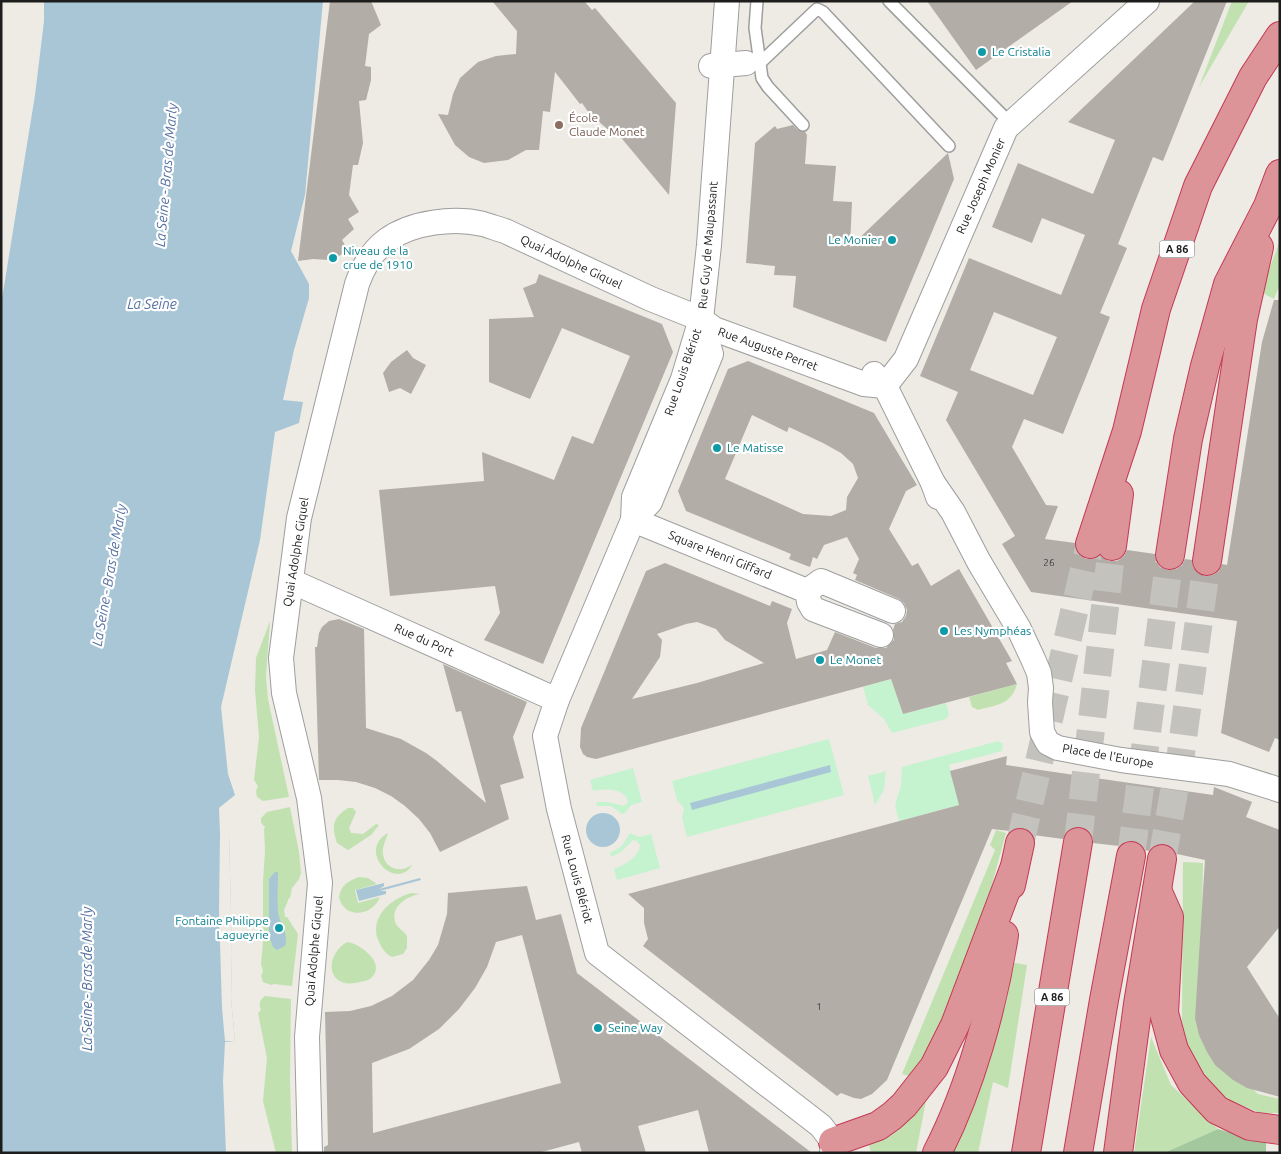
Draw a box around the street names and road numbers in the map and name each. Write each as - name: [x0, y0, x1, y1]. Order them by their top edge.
- street label: Rue Joseph Monier: [954, 135, 1008, 236]
- street label: Rue Guy de Maupassant: [695, 180, 720, 309]
- street label: Quai Adolphe Giquel: [518, 232, 624, 291]
- road number: A 86: [1160, 240, 1194, 258]
- street label: Rue Auguste Perret: [716, 324, 820, 373]
- street label: Rue Louis Blériot: [662, 326, 704, 417]
- street label: Quai Adolphe Giquel: [280, 496, 311, 608]
- street label: Square Henri Giffard: [667, 528, 774, 581]
- street label: Rue du Port: [392, 621, 456, 659]
- street label: Place de l'Europe: [1061, 741, 1155, 770]
- street label: Rue Louis Blériot: [559, 833, 596, 925]
- street label: Quai Adolphe Giquel: [302, 895, 325, 1007]
- road number: A 86: [1034, 989, 1070, 1006]

